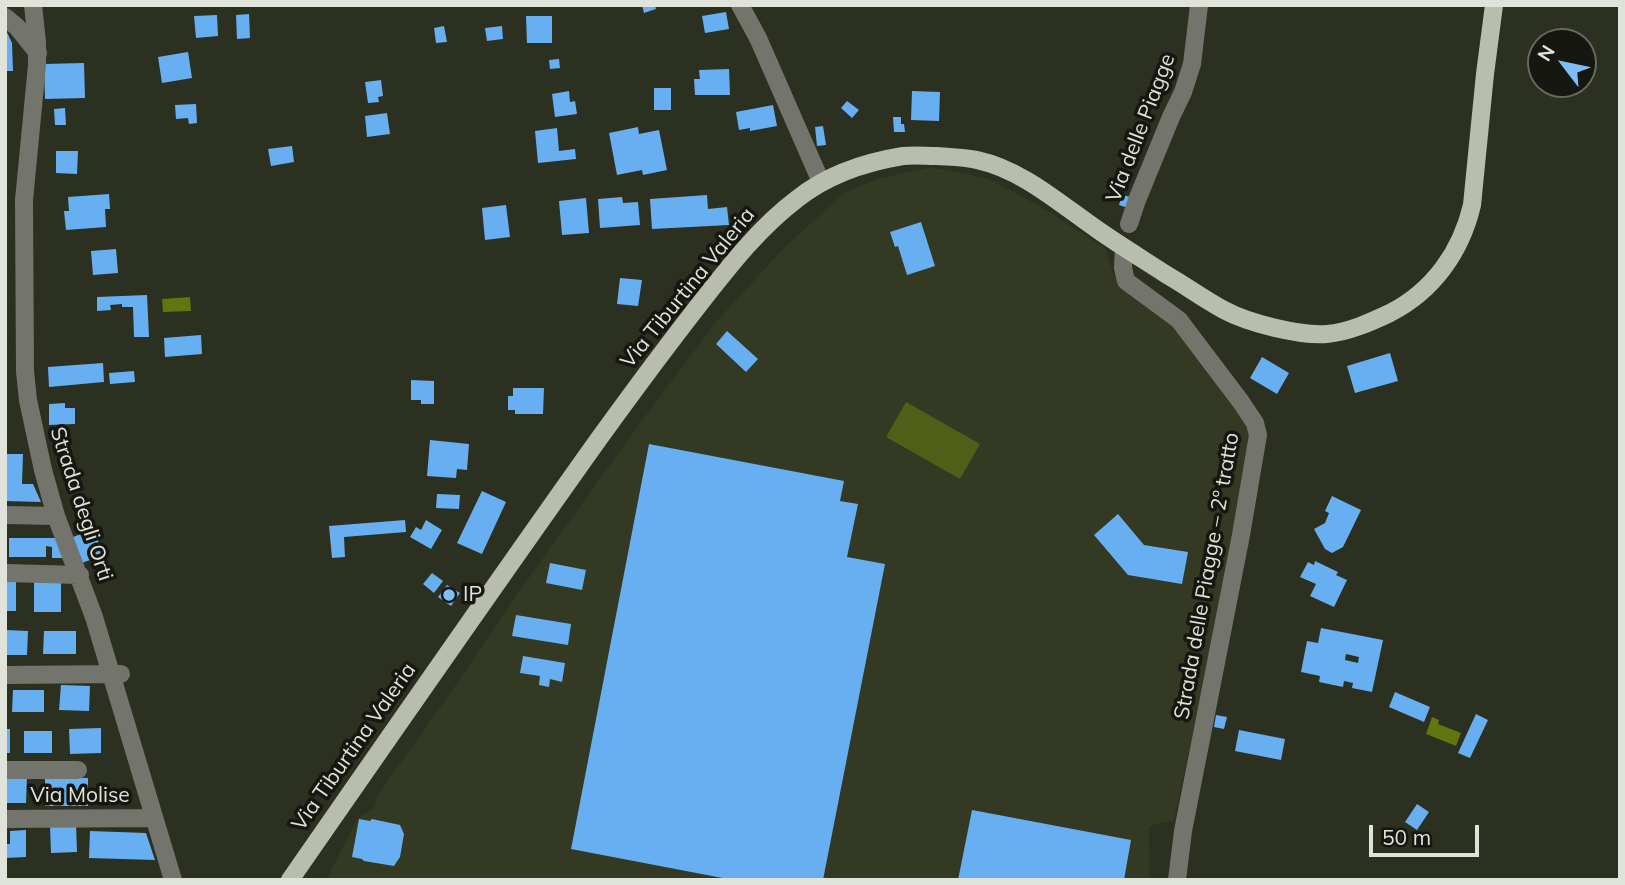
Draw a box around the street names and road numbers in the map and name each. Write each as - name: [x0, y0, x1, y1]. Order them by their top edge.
- street label: Via delle Piagge: [1101, 50, 1181, 206]
- street label: Via Tiburtina Valeria: [616, 203, 760, 373]
- street label: Strada degli Orti: [44, 424, 118, 584]
- street label: Strada delle Piagge – 2º tratto: [1169, 431, 1245, 721]
- street label: Via Tiburtina Valeria: [287, 658, 421, 836]
- street label: Via Molise: [30, 783, 130, 809]

